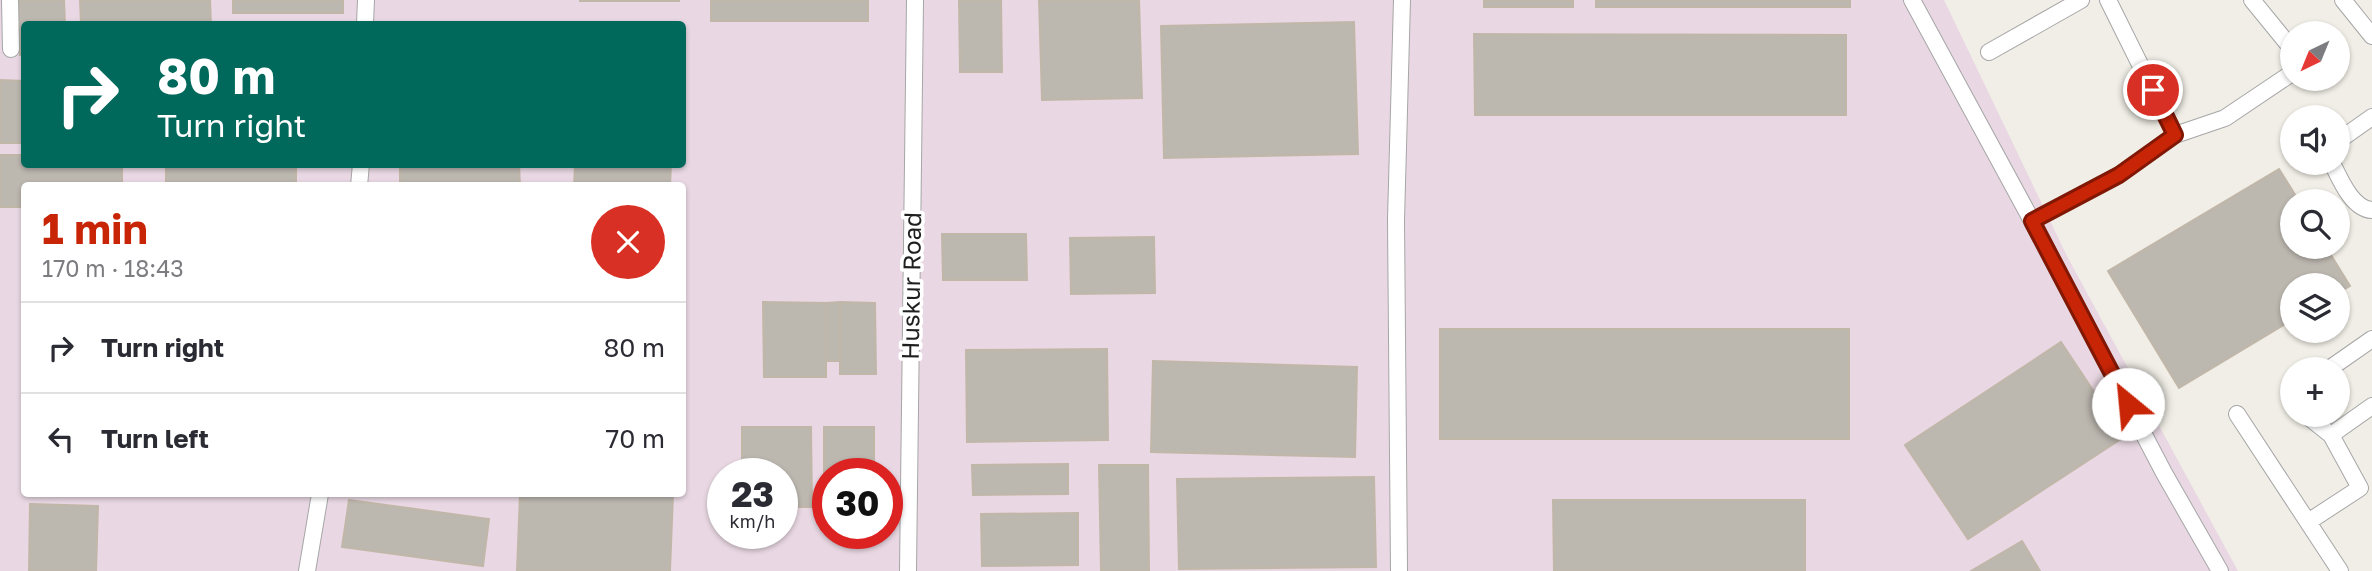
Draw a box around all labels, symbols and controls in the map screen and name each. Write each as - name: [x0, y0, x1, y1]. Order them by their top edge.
- north arrow: [2280, 21, 2350, 91]
- map controls: [2280, 21, 2350, 427]
- text: 80 m: [157, 46, 275, 105]
- icon: right: [42, 49, 133, 140]
- pin: [2123, 60, 2183, 120]
- icon: arrive: [2134, 71, 2172, 109]
- button: sound: [2280, 105, 2350, 175]
- text: Turn right: [157, 106, 306, 144]
- button: search: [2280, 189, 2350, 259]
- text: 1 min: [42, 203, 148, 253]
- button: close: [591, 205, 665, 279]
- street label: Huskur Road: [895, 212, 926, 360]
- text: 170 m · 18:43: [42, 254, 184, 282]
- button: layers: [2280, 273, 2350, 343]
- icon: right: [42, 329, 80, 367]
- text: Turn right: [101, 332, 224, 363]
- text: 80 m: [604, 332, 665, 363]
- button: +: [2280, 357, 2350, 427]
- position arrow: [2091, 367, 2165, 441]
- icon: left: [42, 420, 80, 458]
- text: Turn left: [101, 423, 209, 454]
- text: 70 m: [606, 423, 665, 454]
- speed limit sign: 30: [812, 458, 903, 549]
- text: 23: [731, 473, 774, 515]
- text: km/h: [730, 510, 775, 532]

